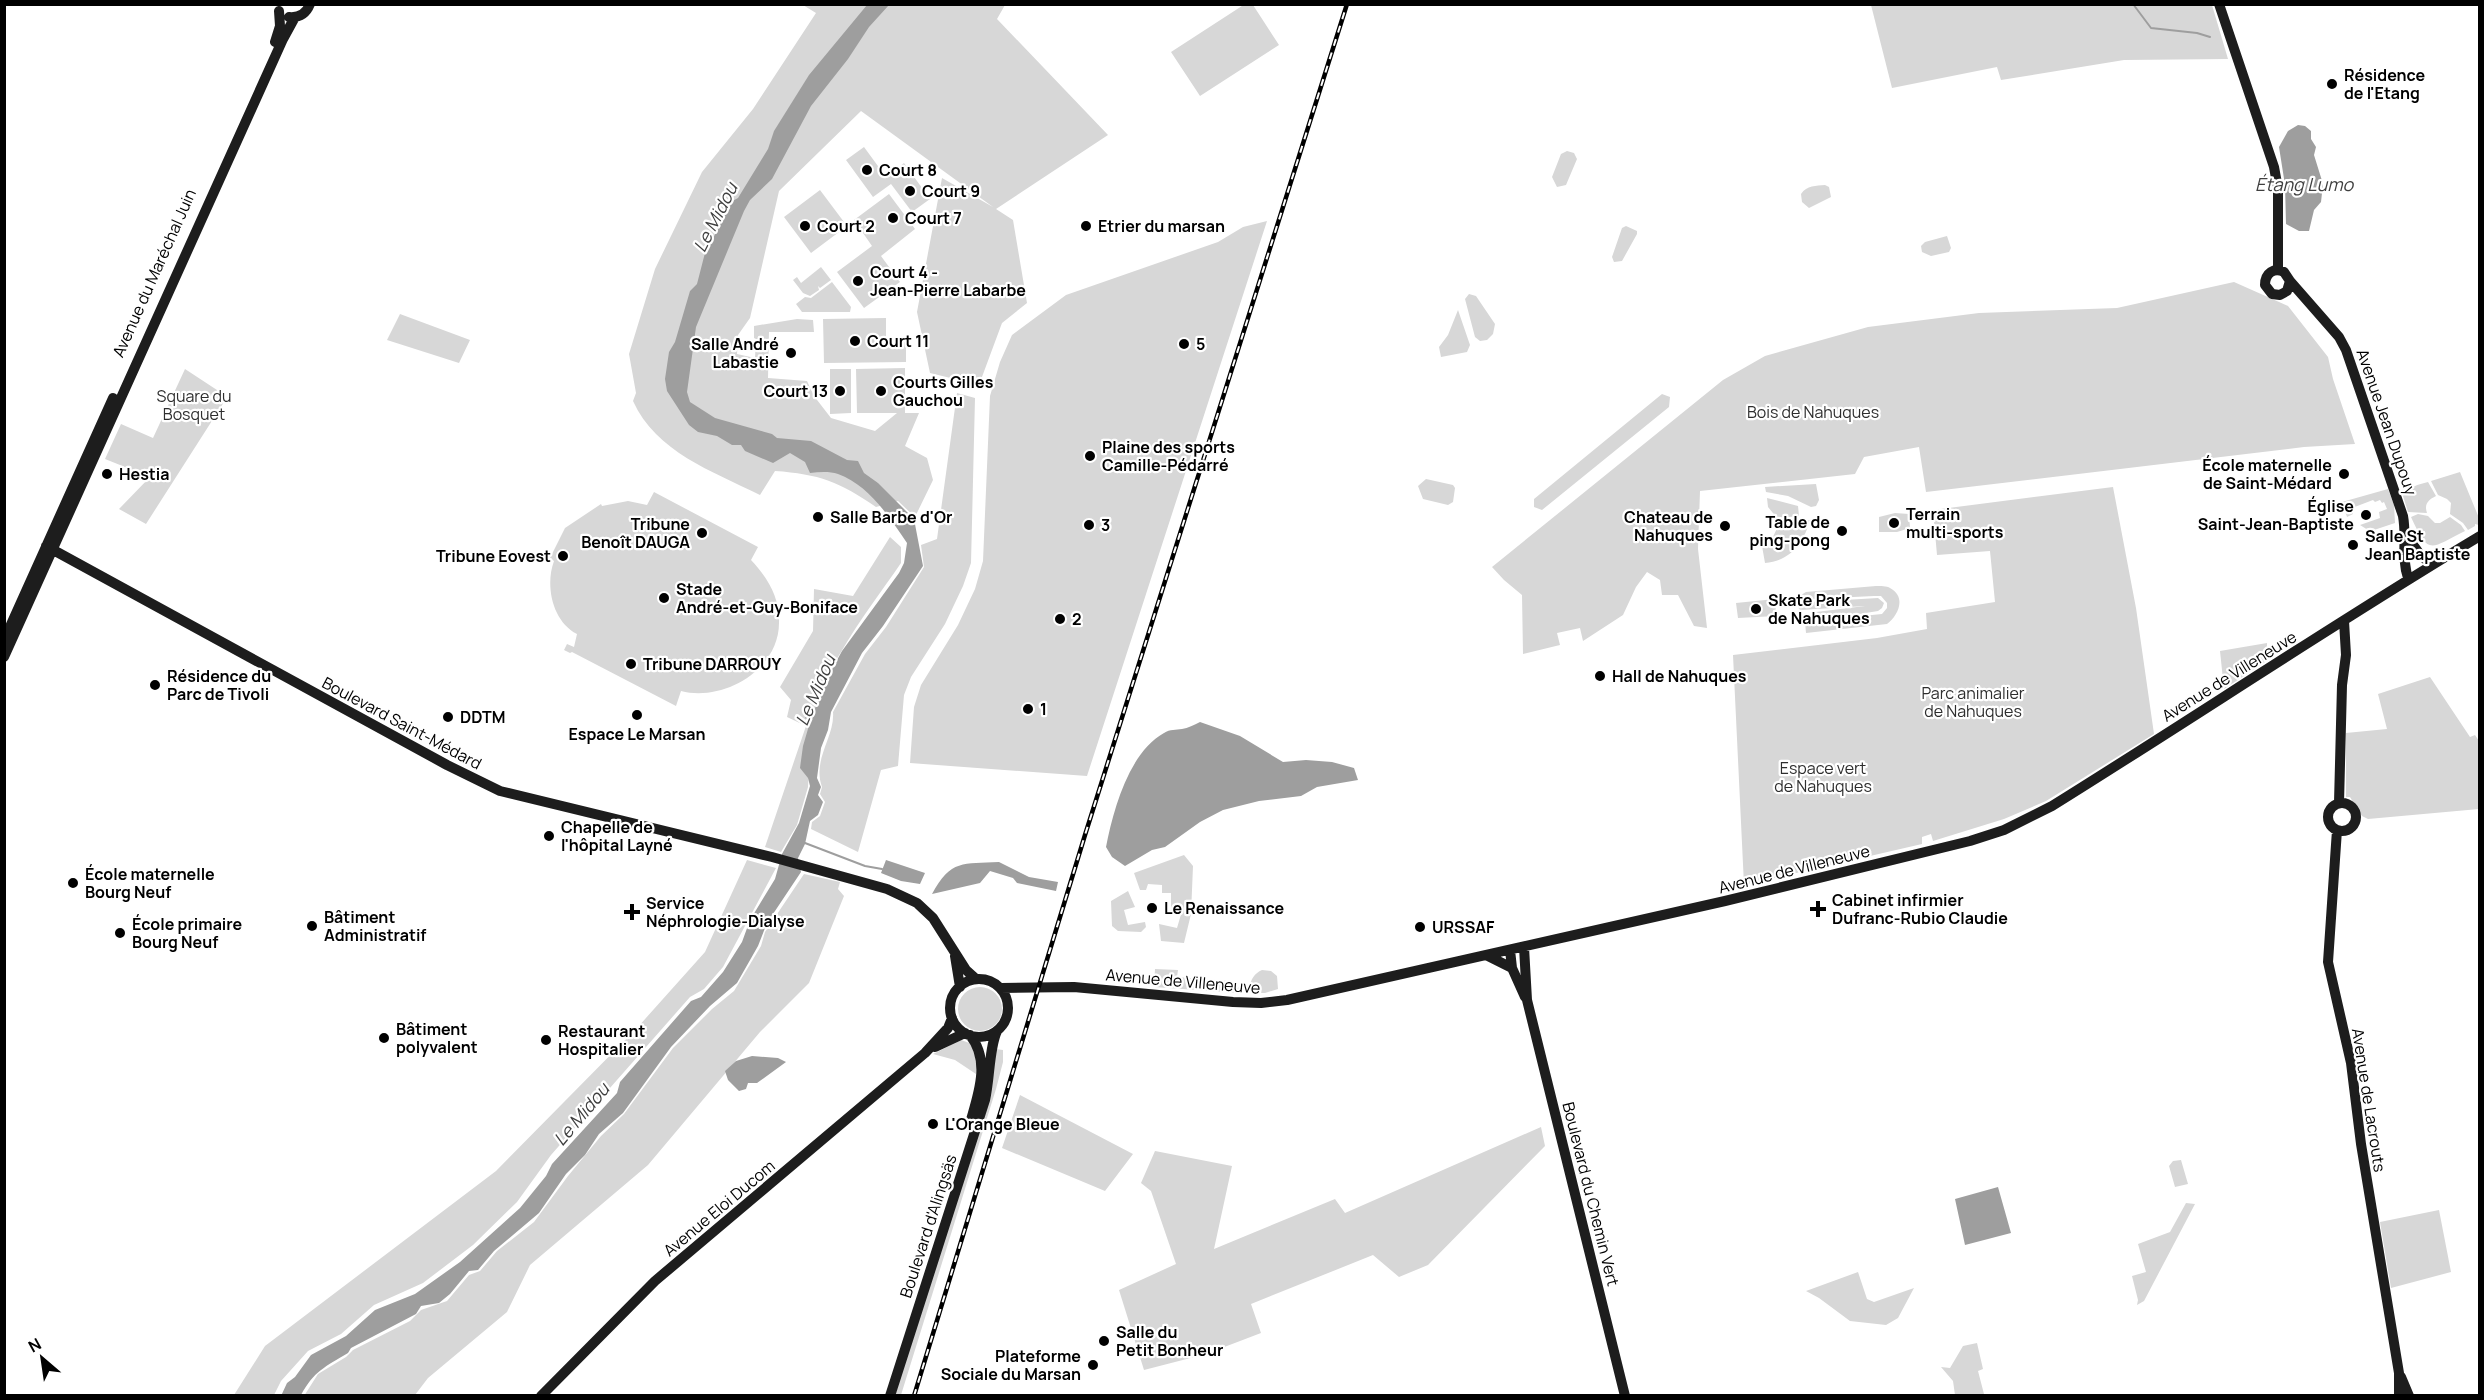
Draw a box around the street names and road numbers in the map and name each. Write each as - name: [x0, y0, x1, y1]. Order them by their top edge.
- street label: Avenue du Maréchal Juin: [107, 185, 201, 361]
- street label: Avenue Jean Dupouy: [2352, 346, 2423, 499]
- street label: Avenue de Villeneuve: [2157, 626, 2301, 726]
- street label: Boulevard Saint-Médard: [318, 672, 486, 774]
- street label: Avenue de Villeneuve: [1716, 840, 1872, 898]
- street label: Avenue de Villeneuve: [1105, 963, 1261, 999]
- street label: Avenue de Lacrouts: [2347, 1027, 2391, 1173]
- street label: Boulevard du Chemin Vert: [1557, 1100, 1625, 1288]
- street label: Boulevard d'Alingsäs: [894, 1151, 962, 1301]
- street label: Avenue Eloi Ducom: [659, 1155, 779, 1261]

